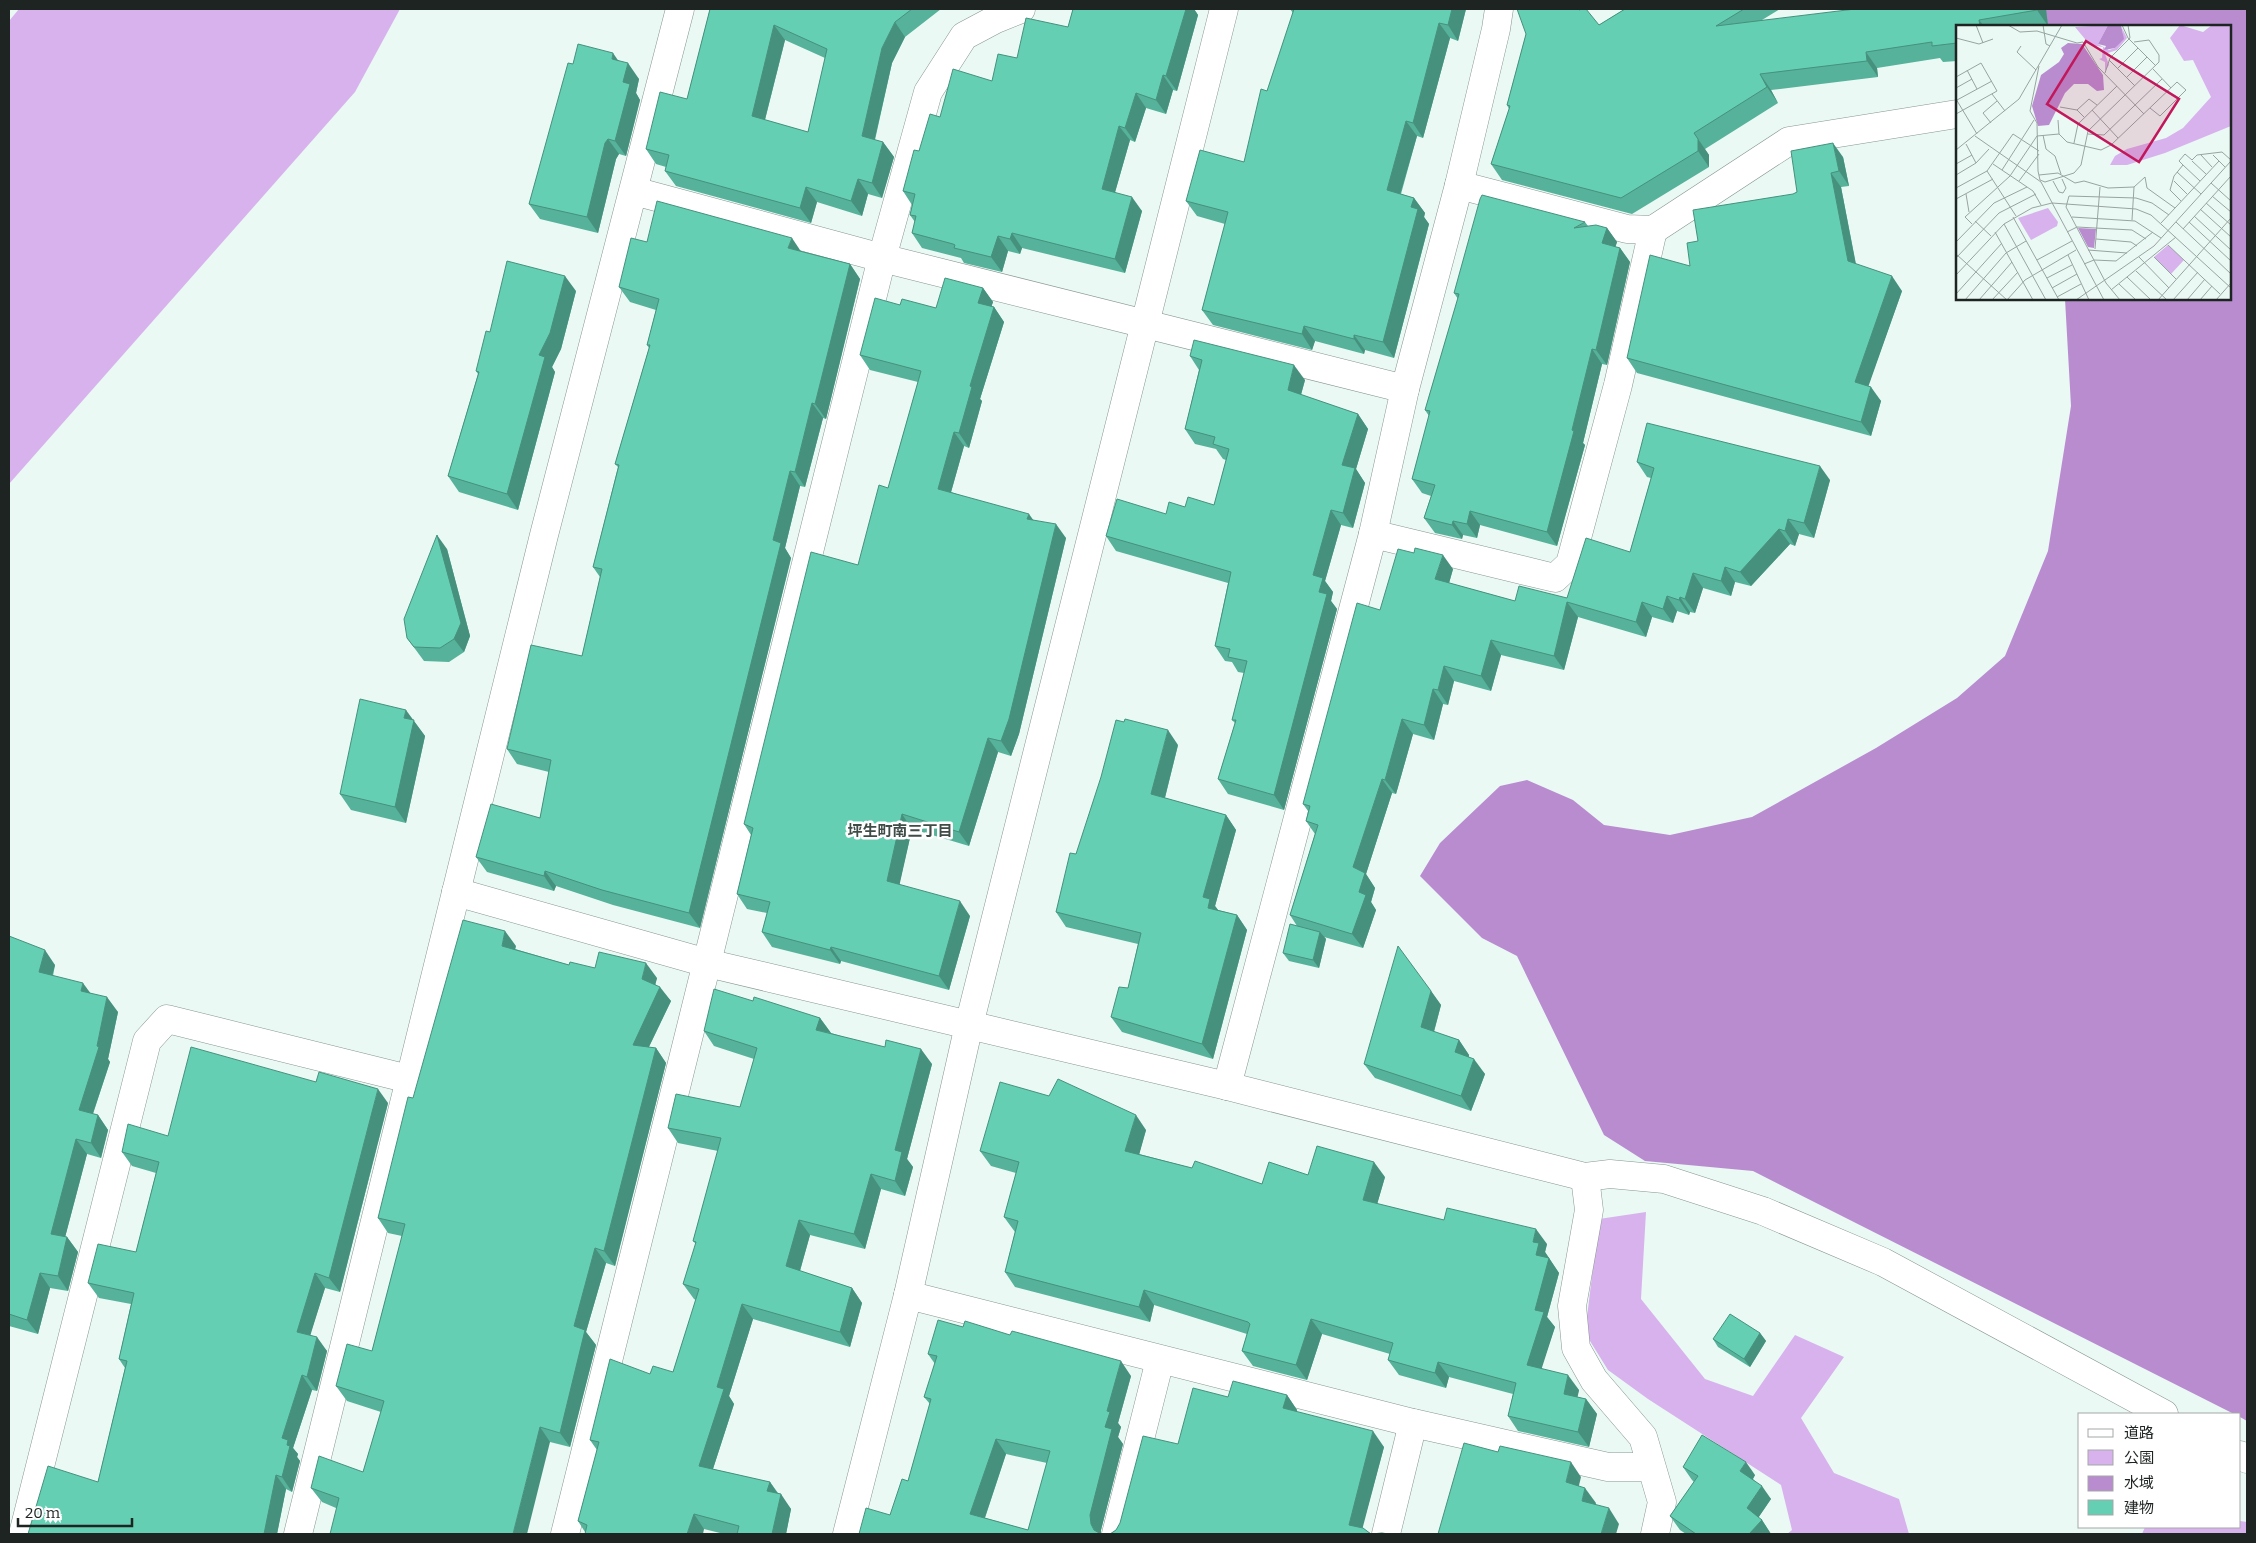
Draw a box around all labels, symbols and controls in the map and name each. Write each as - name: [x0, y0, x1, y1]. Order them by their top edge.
- inset map: [1956, 25, 2231, 300]
- district label: 坪生町南三丁目: [847, 822, 953, 840]
- legend: [2078, 1413, 2241, 1528]
- text: 道路: [2124, 1424, 2154, 1442]
- text: 公園: [2124, 1449, 2154, 1467]
- text: 水域: [2124, 1474, 2154, 1492]
- scale bar: [18, 1496, 131, 1528]
- text: 建物: [2124, 1499, 2154, 1517]
- text: 20 m: [25, 1504, 61, 1522]

